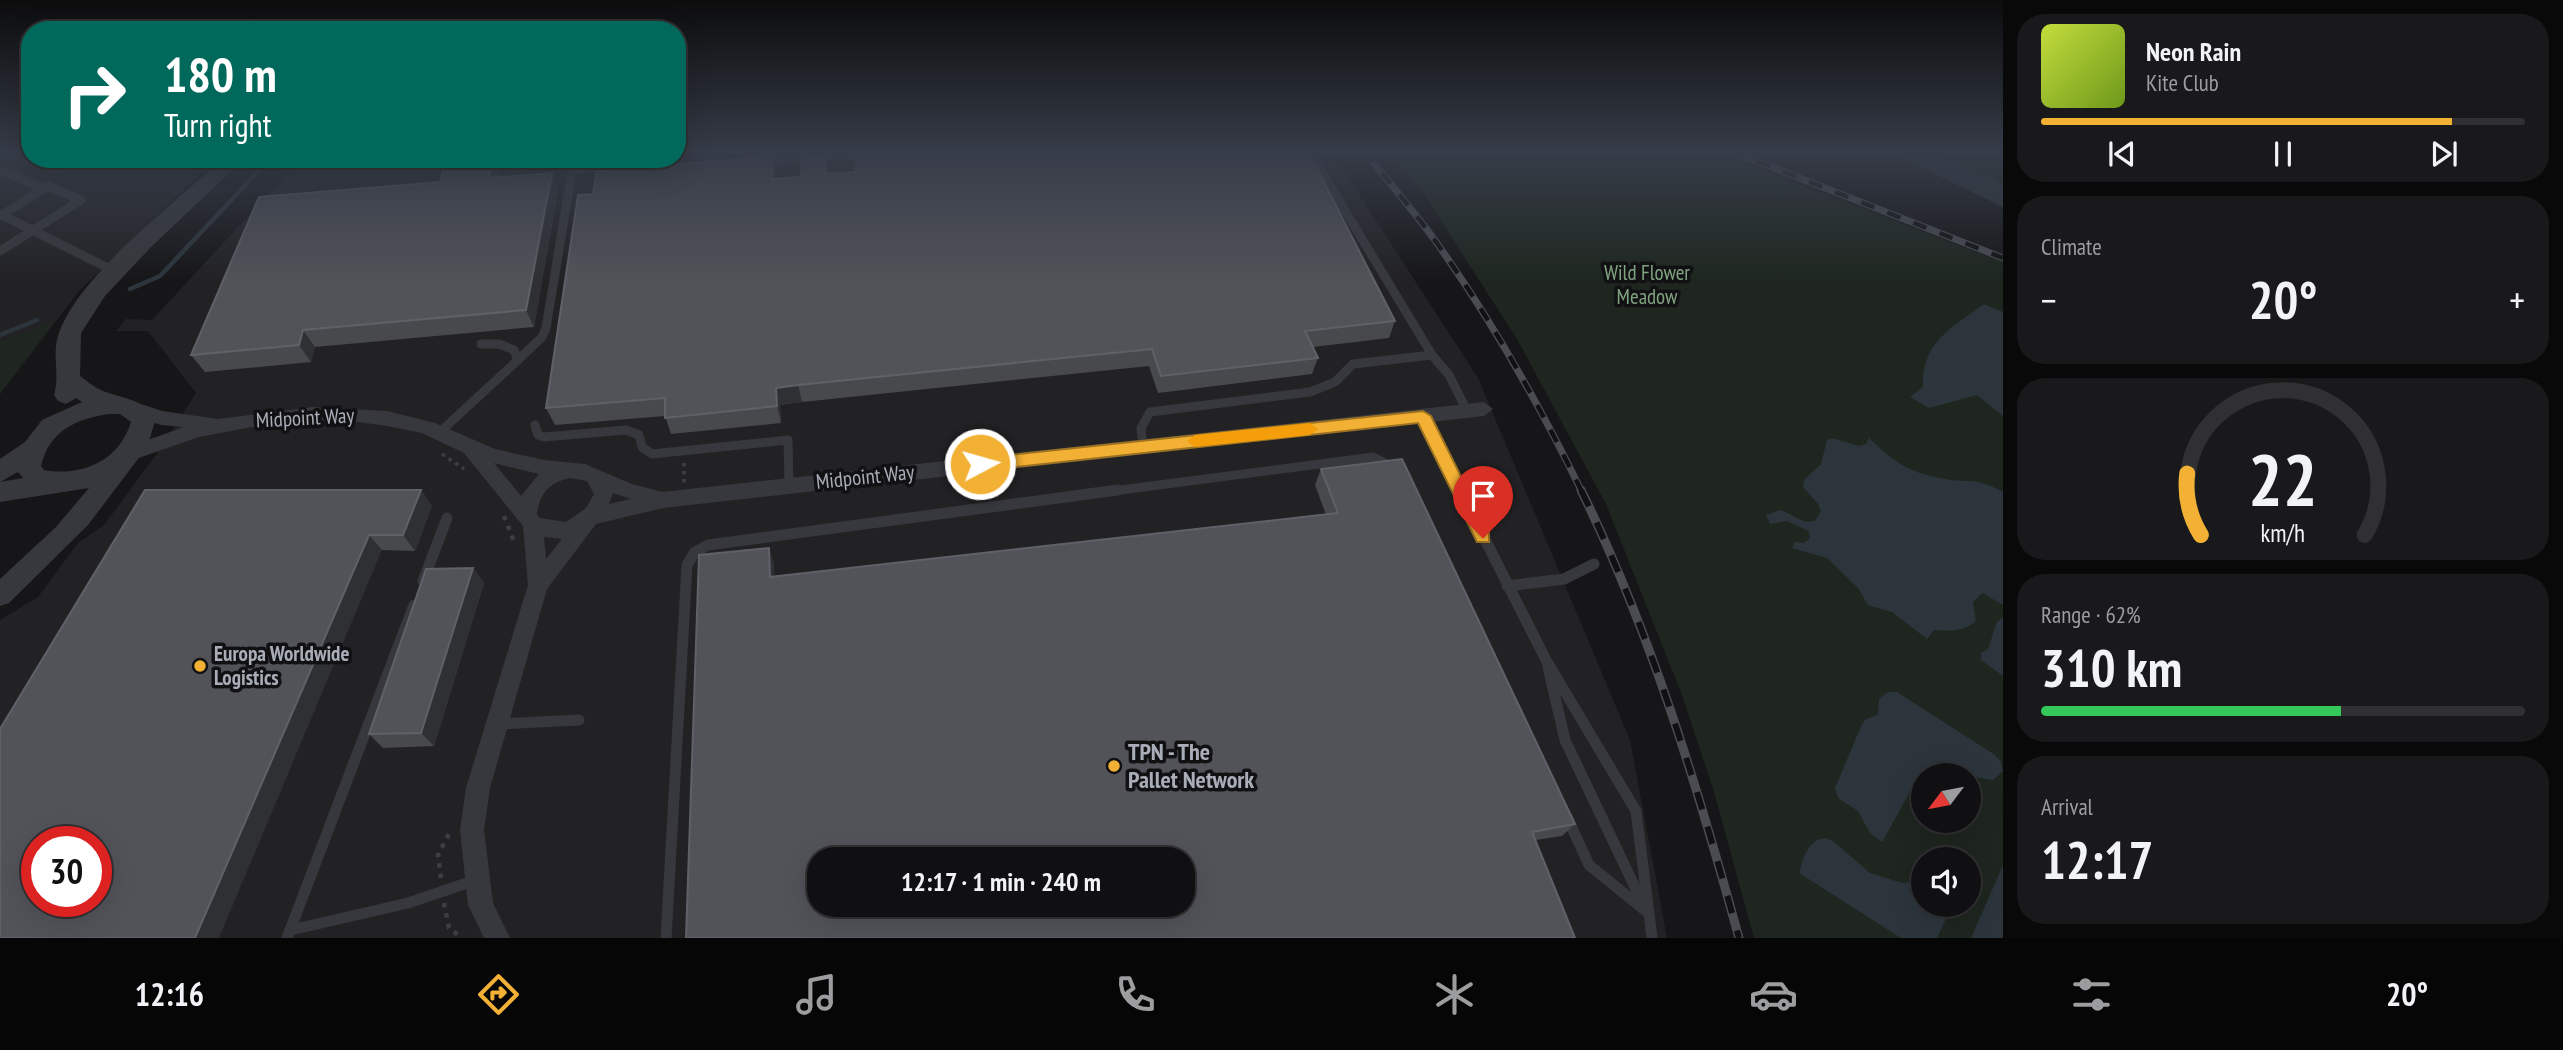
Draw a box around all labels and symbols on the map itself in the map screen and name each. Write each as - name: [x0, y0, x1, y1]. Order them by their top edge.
- park label: Wild Flower Meadow: [1604, 259, 1690, 310]
- street label: Midpoint Way: [255, 401, 355, 434]
- position arrow: [943, 427, 1017, 501]
- street label: Midpoint Way: [815, 458, 915, 495]
- pin: [1453, 466, 1513, 538]
- place label: Europa Worldwide Logistics: [214, 640, 349, 691]
- marker: Europa Worldwide Logistics: [192, 658, 208, 674]
- place label: TPN - The Pallet Network: [1128, 736, 1254, 795]
- marker: TPN - The Pallet Network: [1106, 758, 1122, 774]
- north arrow: [1911, 763, 1981, 833]
- speed limit sign: 30: [21, 826, 112, 917]

